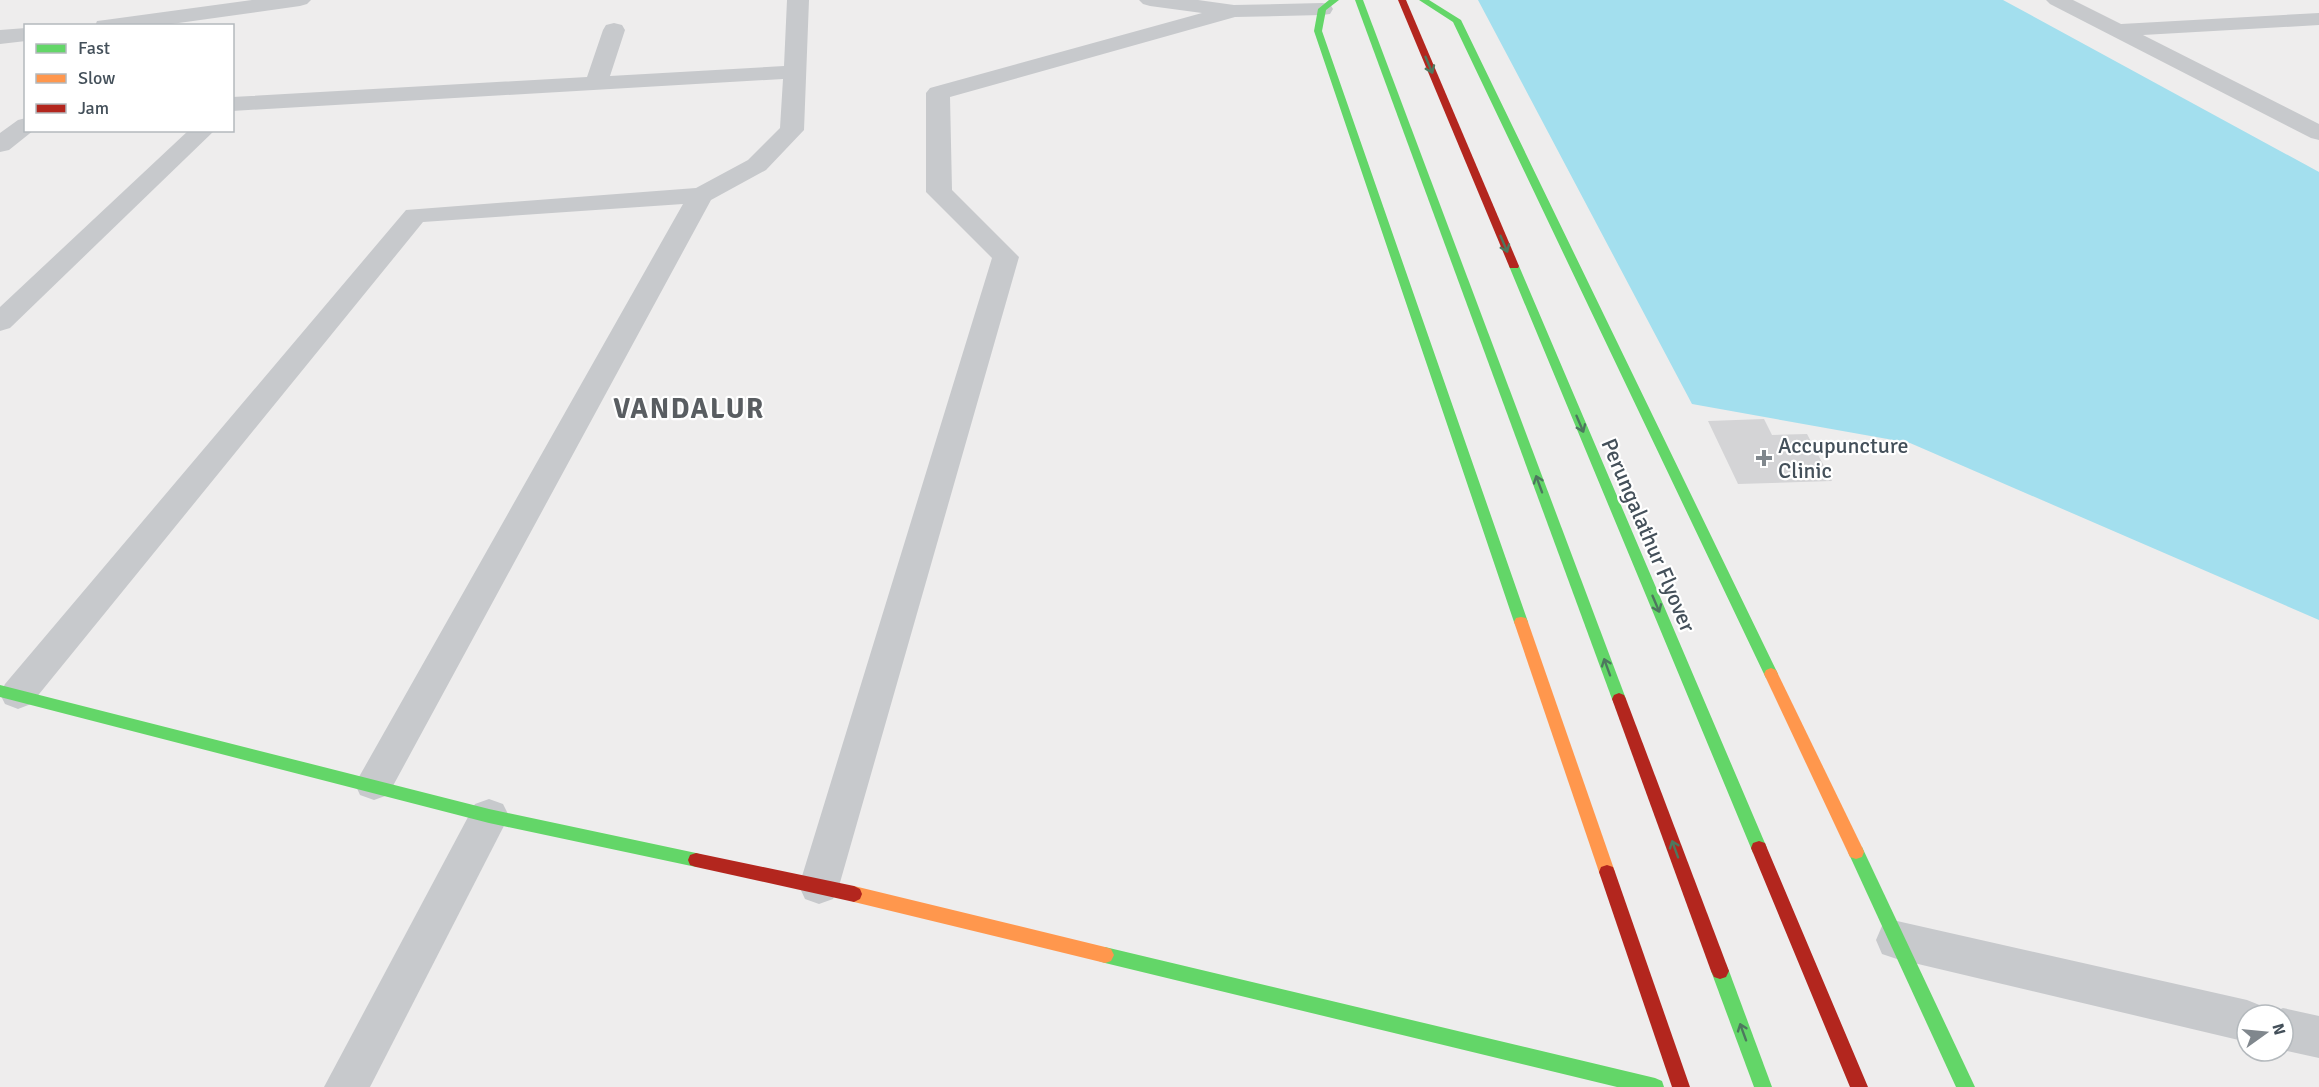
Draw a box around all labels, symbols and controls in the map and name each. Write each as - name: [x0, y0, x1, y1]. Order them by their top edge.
- legend: [24, 24, 234, 132]
- text: Fast: [78, 37, 110, 59]
- one-way arrow: [1424, 55, 1435, 73]
- text: Slow: [78, 67, 115, 89]
- text: Jam: [78, 97, 109, 119]
- one-way arrow: [1499, 235, 1510, 253]
- district label: VANDALUR: [613, 392, 765, 426]
- one-way arrow: [1575, 415, 1586, 433]
- place label: Accupuncture Clinic: [1778, 432, 1908, 484]
- street label: Perungalathur Flyover: [1596, 434, 1702, 636]
- marker: Accupuncture Clinic: [1755, 449, 1773, 467]
- one-way arrow: [1533, 475, 1544, 494]
- one-way arrow: [1651, 595, 1662, 613]
- one-way arrow: [1601, 658, 1612, 677]
- one-way arrow: [1669, 841, 1680, 859]
- north arrow: [2235, 1003, 2295, 1063]
- text: N: [2267, 1021, 2290, 1037]
- one-way arrow: [1737, 1023, 1748, 1042]

